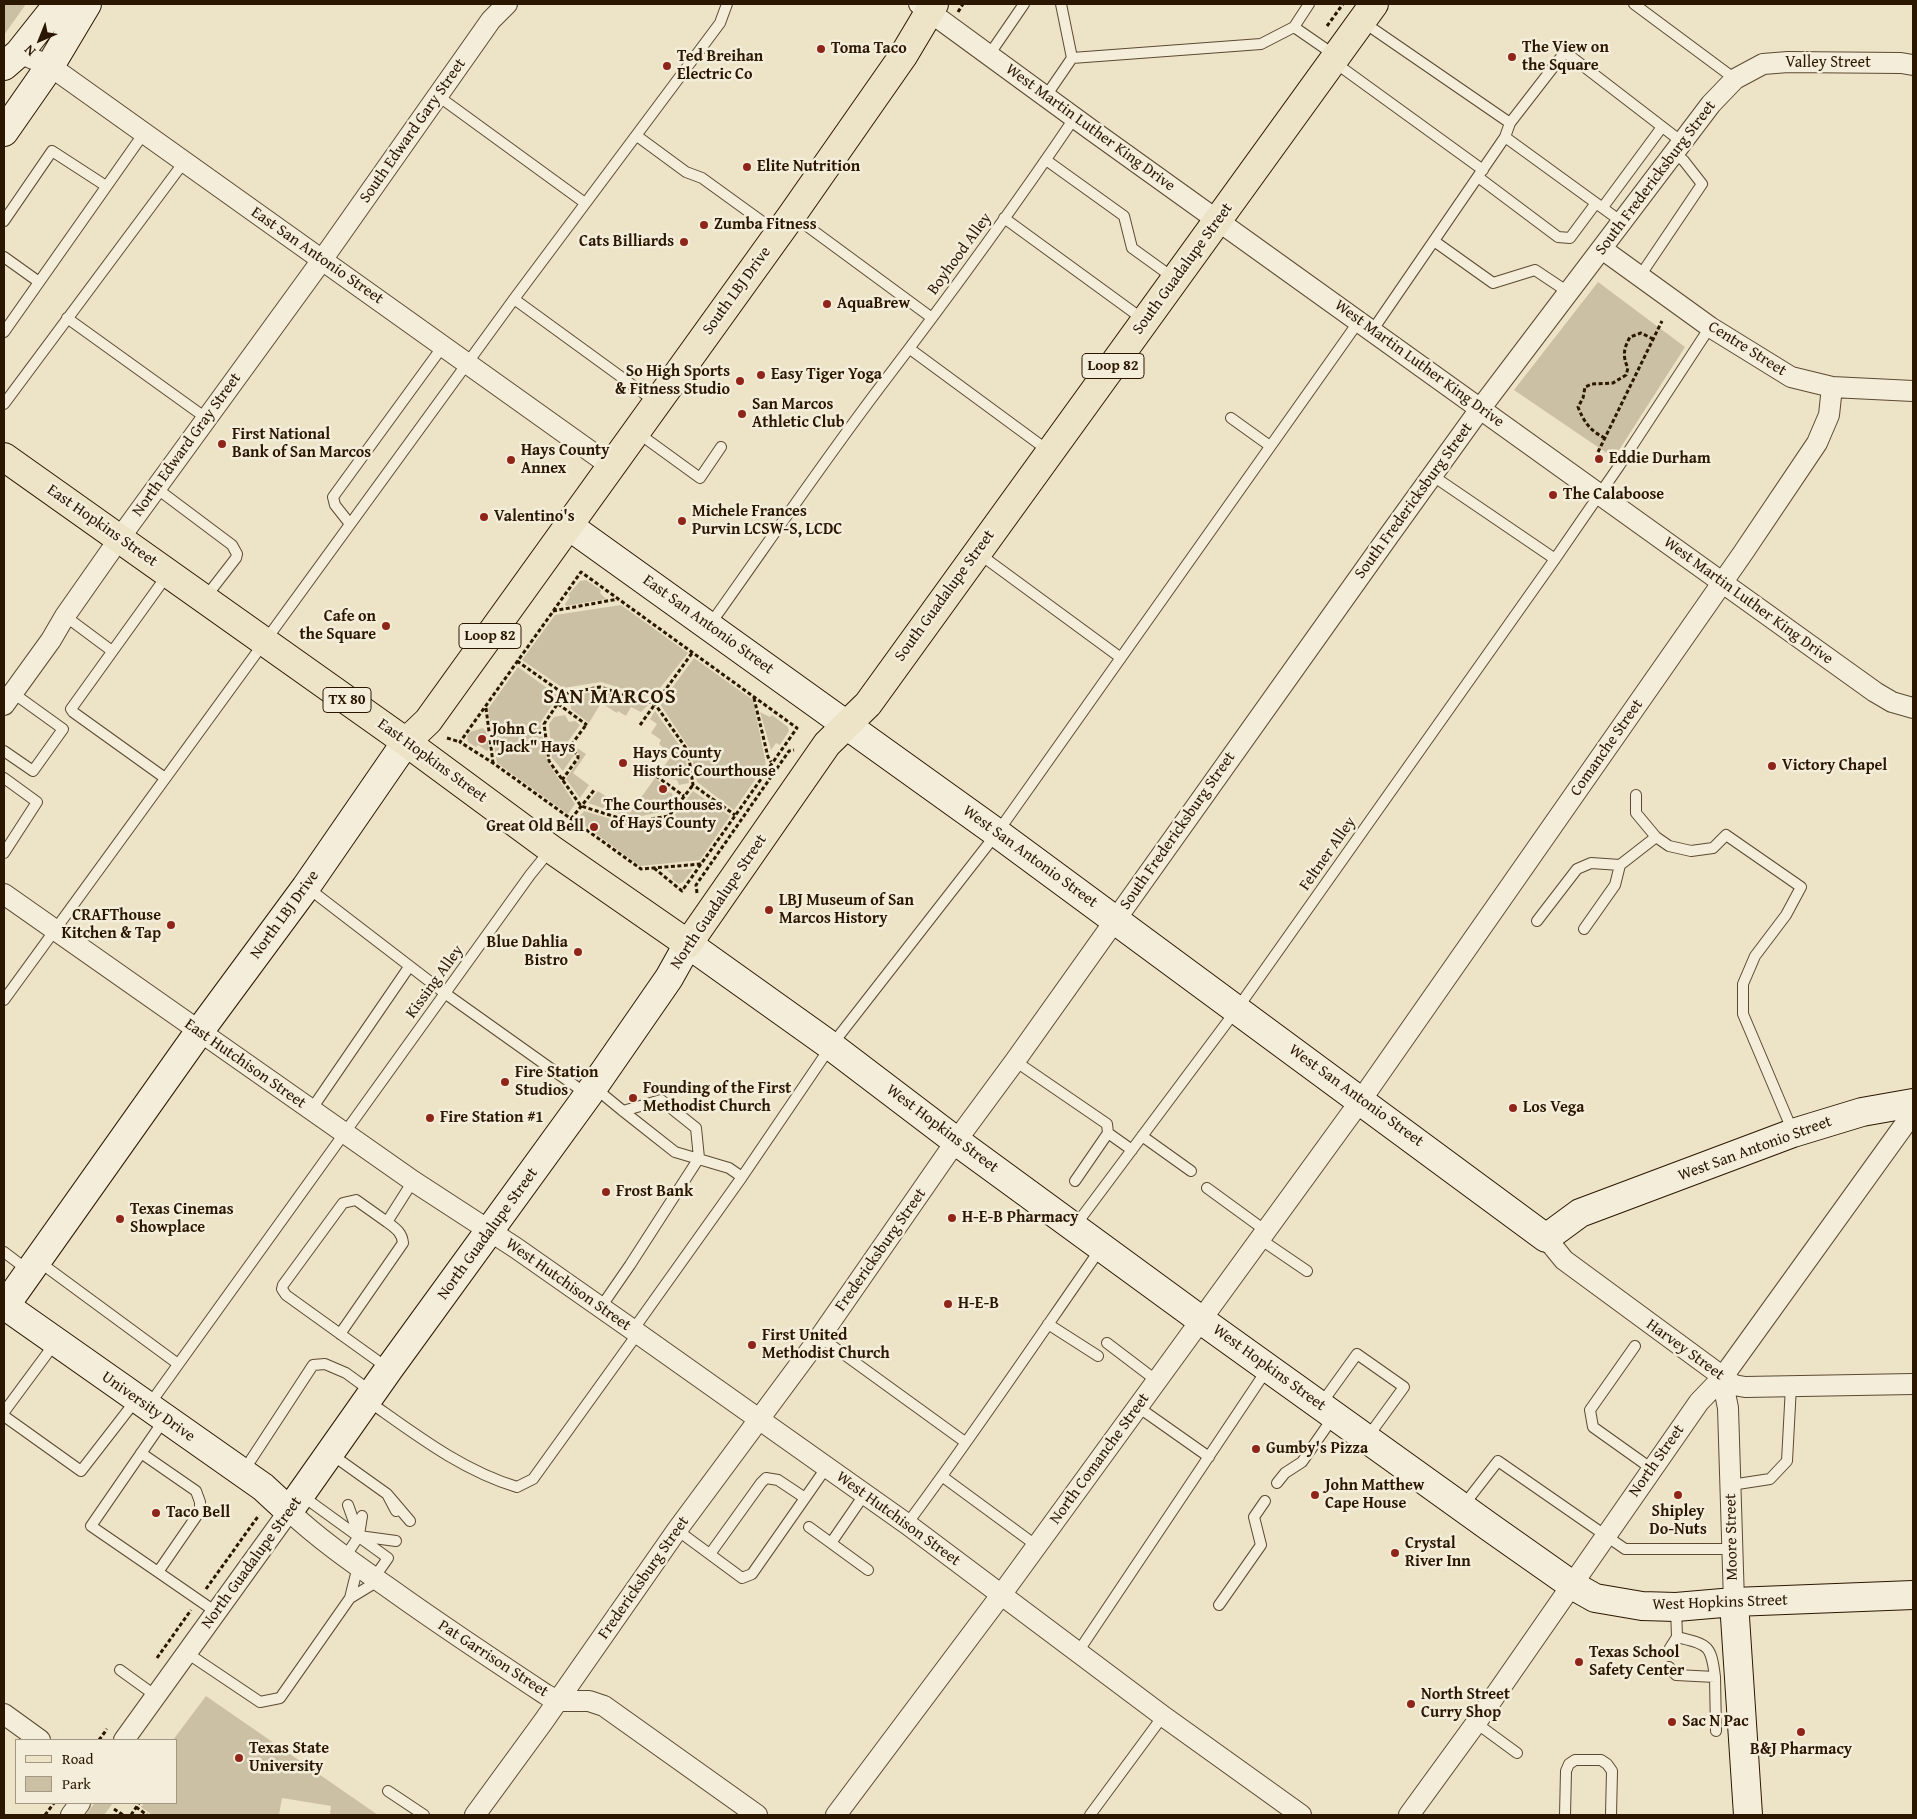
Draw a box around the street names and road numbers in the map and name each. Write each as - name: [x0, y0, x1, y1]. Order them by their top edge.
- street label: Valley Street: [1785, 53, 1871, 73]
- street label: South Edward Gary Street: [356, 55, 470, 207]
- street label: West Martin Luther King Drive: [1001, 60, 1179, 196]
- street label: South Fredericksburg Street: [1592, 97, 1720, 259]
- street label: South Guadalupe Street: [1129, 200, 1237, 338]
- street label: East San Antonio Street: [247, 203, 387, 309]
- street label: Boyhood Alley: [924, 209, 996, 299]
- street label: South LBJ Drive: [699, 243, 775, 339]
- street label: West Martin Luther King Drive: [1330, 296, 1508, 432]
- street label: Centre Street: [1704, 317, 1790, 381]
- road number: Loop 82: [1082, 354, 1144, 378]
- street label: North Edward Gray Street: [129, 370, 245, 520]
- street label: South Fredericksburg Street: [1351, 419, 1477, 583]
- street label: East Hopkins Street: [43, 481, 161, 571]
- street label: South Guadalupe Street: [891, 527, 999, 665]
- street label: West Martin Luther King Drive: [1659, 533, 1837, 669]
- street label: East San Antonio Street: [639, 571, 777, 679]
- road number: Loop 82: [459, 624, 521, 648]
- road number: TX 80: [323, 688, 371, 712]
- street label: Comanche Street: [1566, 696, 1648, 800]
- street label: East Hopkins Street: [374, 715, 490, 807]
- street label: South Fredericksburg Street: [1116, 748, 1240, 914]
- street label: West San Antonio Street: [959, 802, 1101, 912]
- street label: Feltner Alley: [1296, 813, 1360, 895]
- street label: North Guadalupe Street: [667, 831, 771, 973]
- street label: North LBJ Drive: [246, 867, 324, 963]
- street label: Kissing Alley: [402, 942, 468, 1022]
- street label: East Hutchison Street: [181, 1015, 309, 1113]
- street label: West San Antonio Street: [1285, 1041, 1427, 1151]
- street label: West Hopkins Street: [882, 1081, 1002, 1177]
- street label: West San Antonio Street: [1676, 1112, 1834, 1186]
- street label: North Guadalupe Street: [434, 1164, 542, 1304]
- street label: Fredericksburg Street: [831, 1185, 931, 1315]
- street label: West Hutchison Street: [502, 1234, 634, 1336]
- street label: Harvey Street: [1642, 1315, 1728, 1385]
- street label: West Hopkins Street: [1209, 1320, 1329, 1416]
- street label: University Drive: [98, 1368, 198, 1446]
- street label: North Comanche Street: [1046, 1390, 1154, 1528]
- street label: North Street: [1625, 1421, 1689, 1501]
- street label: West Hutchison Street: [832, 1468, 964, 1570]
- street label: North Guadalupe Street: [198, 1493, 306, 1633]
- street label: Moore Street: [1722, 1493, 1742, 1581]
- street label: Fredericksburg Street: [594, 1513, 694, 1643]
- street label: West Hopkins Street: [1652, 1591, 1788, 1615]
- street label: Pat Garrison Street: [434, 1616, 552, 1702]

